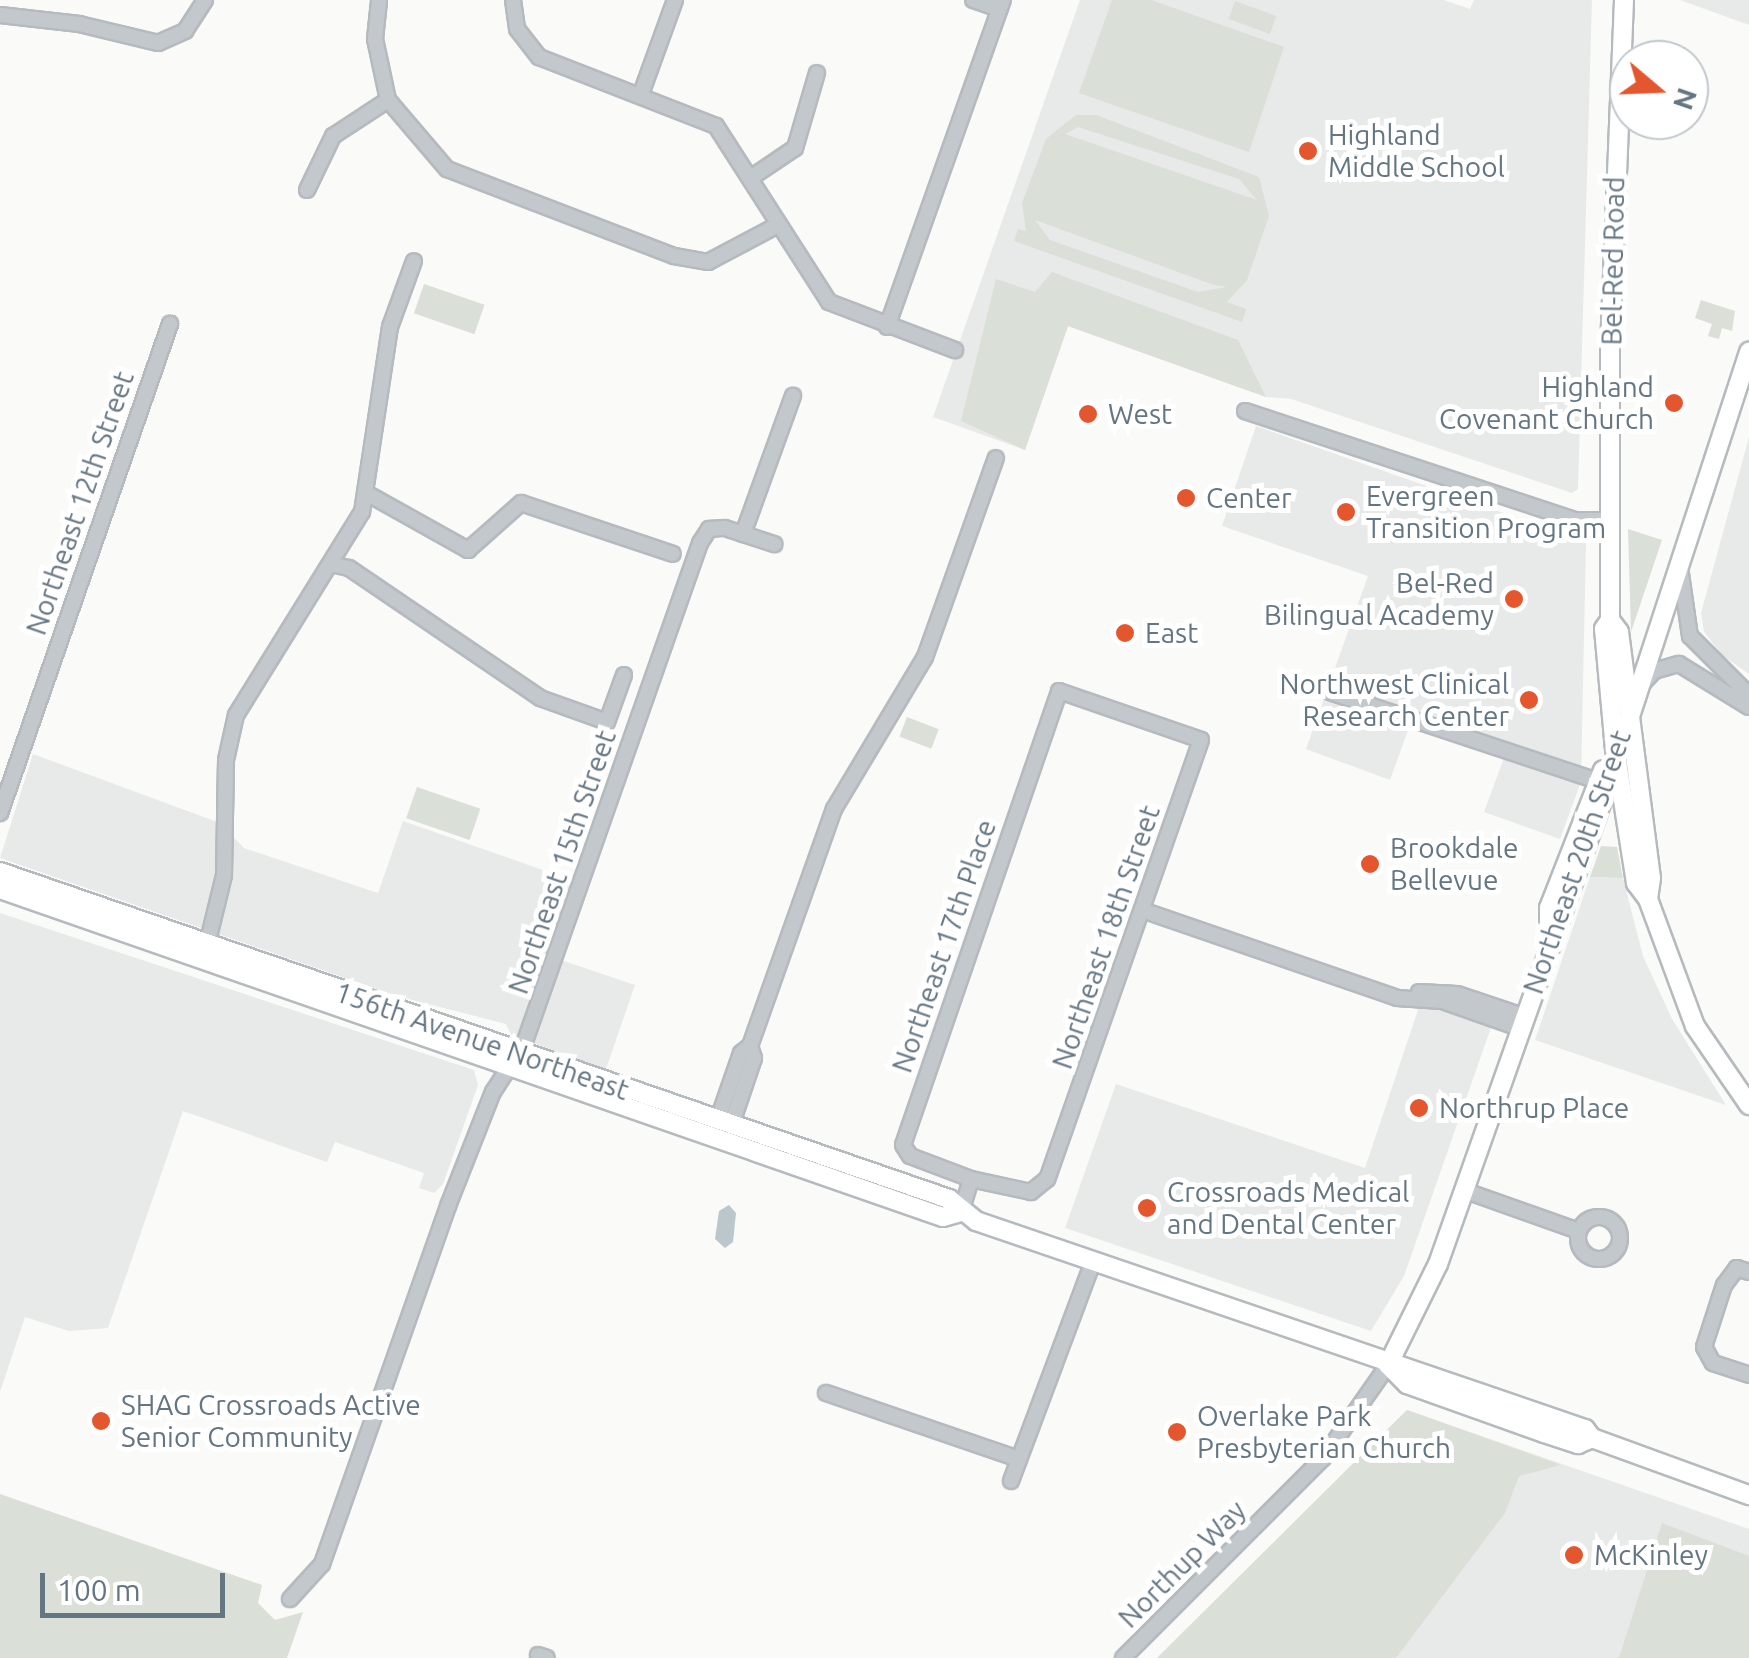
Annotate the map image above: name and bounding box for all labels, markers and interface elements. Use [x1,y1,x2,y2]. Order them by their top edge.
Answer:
north arrow [1609,40,1709,140]
text: N [1668,84,1704,114]
place label: Highland Middle School [1328,118,1505,184]
marker: Highland Middle School [1297,140,1319,162]
street label: Bel-Red Road [1595,176,1631,346]
street label: Northeast 12th Street [19,367,141,639]
place label: Highland Covenant Church [1439,370,1654,436]
marker: Highland Covenant Church [1663,392,1685,414]
place label: West [1108,397,1172,431]
marker: West [1077,403,1099,425]
place label: Evergreen Transition Program [1366,479,1606,545]
place label: Center [1206,481,1292,515]
marker: Center [1175,487,1197,509]
marker: Evergreen Transition Program [1335,501,1357,523]
place label: Bel-Red Bilingual Academy [1264,566,1494,632]
marker: Bel-Red Bilingual Academy [1503,588,1525,610]
place label: East [1145,616,1198,650]
marker: East [1114,622,1136,644]
place label: Northwest Clinical Research Center [1280,667,1509,733]
marker: Northwest Clinical Research Center [1518,689,1540,711]
street label: Northeast 15th Street [501,726,623,998]
street label: Northeast 20th Street [1516,726,1638,998]
street label: Northeast 18th Street [1045,801,1167,1073]
street label: Northeast 17th Place [885,815,1003,1077]
place label: Brookdale Bellevue [1390,831,1518,897]
marker: Brookdale Bellevue [1359,853,1381,875]
street label: 156th Avenue Northeast [331,975,633,1107]
place label: Northrup Place [1439,1091,1629,1125]
marker: Northrup Place [1408,1097,1430,1119]
place label: Crossroads Medical and Dental Center [1167,1175,1409,1241]
marker: Crossroads Medical and Dental Center [1136,1197,1158,1219]
place label: SHAG Crossroads Active Senior Community [121,1388,421,1454]
place label: Overlake Park Presbyterian Church [1197,1399,1451,1465]
marker: SHAG Crossroads Active Senior Community [90,1410,112,1432]
marker: Overlake Park Presbyterian Church [1166,1421,1188,1443]
street label: Northup Way [1111,1493,1253,1635]
place label: McKinley [1594,1538,1708,1572]
marker: McKinley [1563,1544,1585,1566]
scale bar [45,1553,230,1615]
text: 100 m [57,1573,141,1607]

